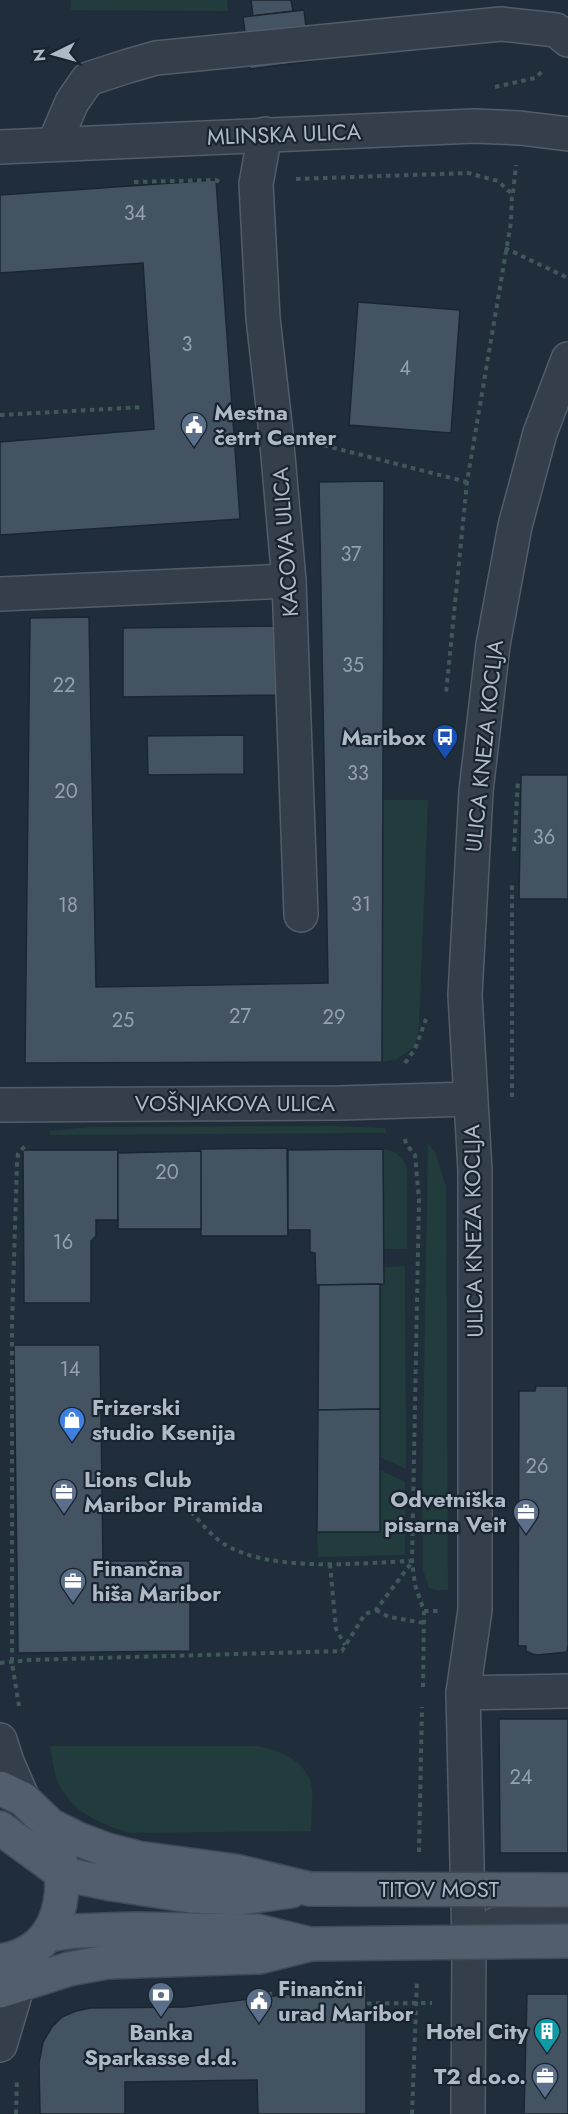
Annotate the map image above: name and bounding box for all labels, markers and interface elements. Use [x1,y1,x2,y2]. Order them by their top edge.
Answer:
north arrow [24,24,84,84]
text: N [28,48,52,63]
street label: MLINSKA ULICA [206,115,362,153]
house number: 34 [124,199,147,228]
house number: 3 [182,330,193,359]
house number: 4 [399,354,411,383]
place label: Mestna četrt Center [214,396,336,453]
public building icon: Mestna četrt Center [179,410,209,448]
street label: KACOVA ULICA [264,466,306,618]
house number: 37 [340,540,362,569]
street label: ULICA KNEZA KOCLJA [457,638,511,854]
house number: 35 [342,651,364,680]
house number: 22 [53,671,75,700]
place label: Maribox [341,721,426,753]
bus stop icon: Maribox [430,722,460,760]
house number: 33 [347,759,369,788]
house number: 20 [54,777,78,806]
house number: 36 [533,823,555,852]
house number: 31 [351,890,371,919]
house number: 18 [58,891,78,920]
house number: 27 [229,1002,251,1031]
house number: 29 [323,1003,345,1032]
house number: 25 [112,1006,134,1035]
street label: VOŠNJAKOVA ULICA [135,1087,336,1119]
street label: ULICA KNEZA KOCLJA [455,1124,491,1338]
house number: 20 [155,1158,179,1187]
house number: 16 [53,1228,73,1257]
house number: 14 [60,1355,81,1384]
place label: Frizerski studio Ksenija [92,1391,236,1448]
shop icon: Frizerski studio Ksenija [57,1405,87,1443]
house number: 26 [526,1452,548,1481]
place label: Lions Club Maribor Piramida [84,1463,263,1520]
office icon: Lions Club Maribor Piramida [49,1477,79,1515]
place label: Odvetniška pisarna Veit [384,1483,506,1540]
office icon: Odvetniška pisarna Veit [511,1497,541,1535]
place label: Finančna hiša Maribor [92,1552,221,1609]
office icon: Finančna hiša Maribor [58,1566,88,1604]
house number: 24 [509,1763,533,1792]
street label: TITOV MOST [379,1873,500,1905]
place label: Finančni urad Maribor [278,1972,414,2029]
bank icon: Banka Sparkasse d.d. [146,1980,176,2018]
public building icon: Finančni urad Maribor [244,1986,274,2024]
place label: Hotel City [426,2015,529,2047]
place label: Banka Sparkasse d.d. [84,2016,238,2073]
building icon: Hotel City [532,2016,562,2054]
place label: T2 d.o.o. [434,2060,526,2092]
office icon: T2 d.o.o. [530,2061,560,2099]

